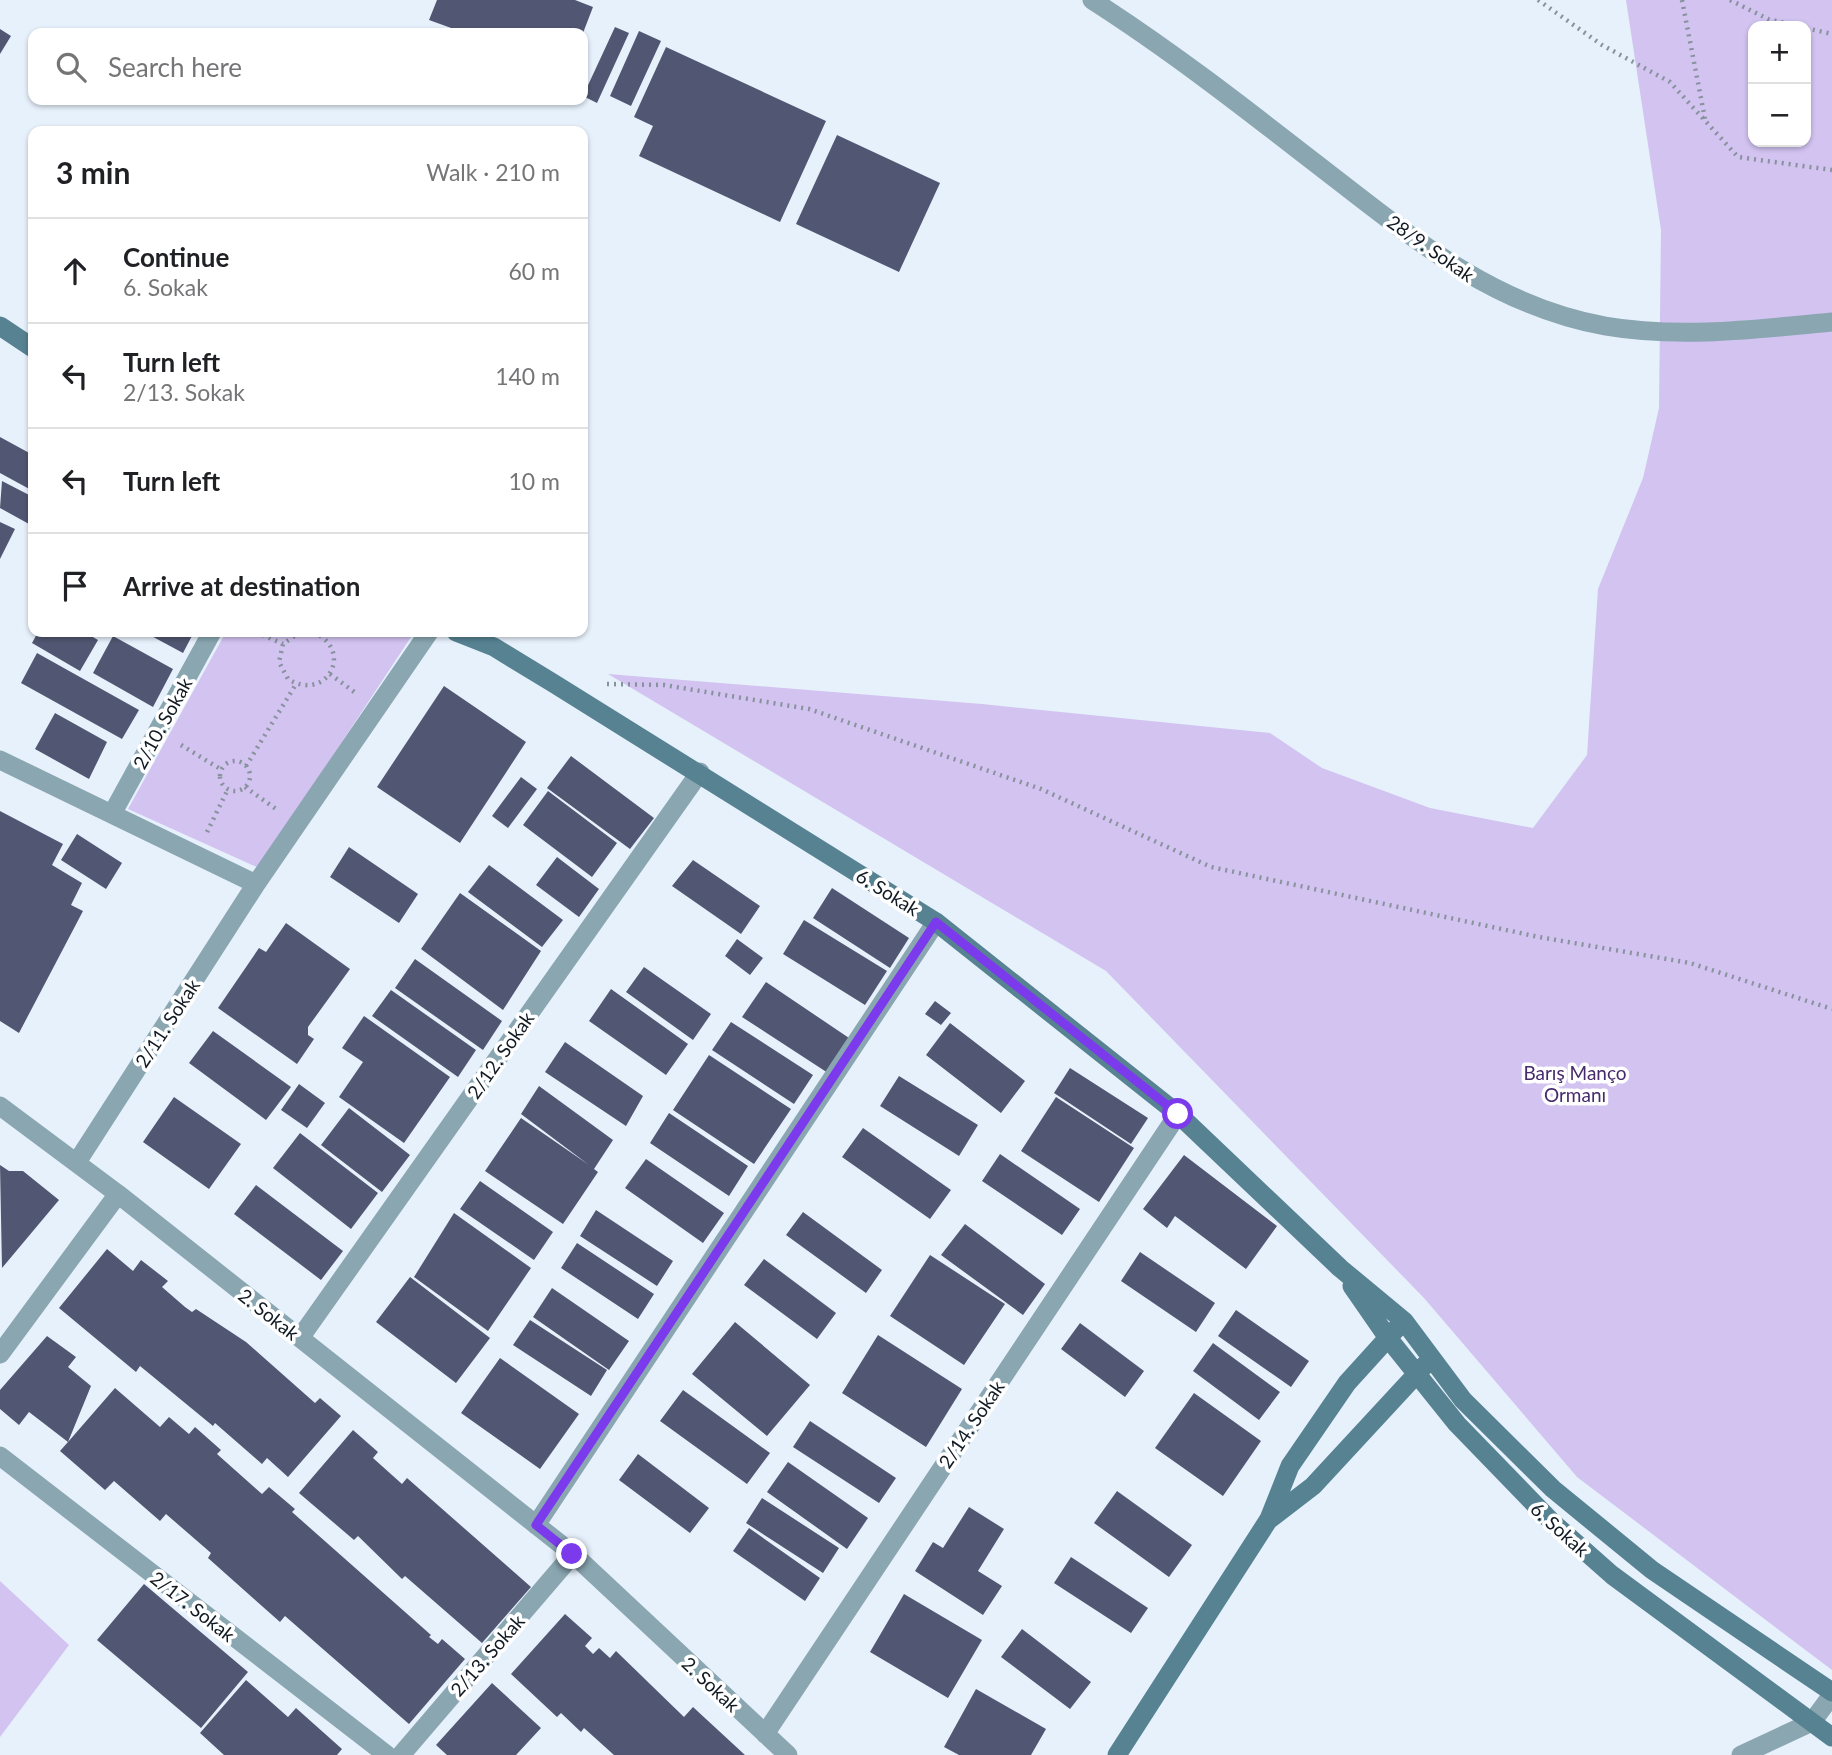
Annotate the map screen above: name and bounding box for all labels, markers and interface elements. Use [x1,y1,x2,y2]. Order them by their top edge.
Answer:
map controls [1748,21,1811,147]
button: + [1748,21,1811,84]
search box [28,28,588,105]
icon: search [52,48,90,86]
text: Search here [108,51,242,83]
button: − [1748,84,1811,147]
text: 3 min [56,154,130,190]
text: Walk · 210 m [426,158,560,186]
street label: 28/9. Sokak [1383,210,1479,287]
text: Continue [123,241,229,273]
icon: ahead [56,252,94,290]
text: 60 m [509,257,560,285]
text: 6. Sokak [123,273,208,301]
text: Turn left [123,346,220,378]
icon: left [56,357,94,395]
text: 140 m [495,362,560,390]
text: 2/13. Sokak [123,378,245,406]
icon: left [56,462,94,500]
text: Turn left [123,465,220,497]
text: 10 m [509,467,560,495]
icon: arrive [56,567,94,605]
text: Arrive at destination [123,570,360,602]
street label: 2/10. Sokak [128,673,197,773]
street label: 6. Sokak [852,864,924,921]
street label: 2/11. Sokak [130,974,204,1072]
street label: 2/12. Sokak [462,1007,539,1103]
park label: Barış Manço Ormanı [1523,1061,1627,1106]
route start [1162,1098,1193,1129]
street label: 2. Sokak [234,1283,304,1345]
street label: 2/14. Sokak [933,1376,1009,1472]
street label: 6. Sokak [1526,1497,1594,1561]
route end [556,1538,587,1569]
street label: 2/17. Sokak [146,1566,240,1646]
street label: 2/13. Sokak [445,1609,529,1701]
street label: 2. Sokak [678,1652,745,1717]

